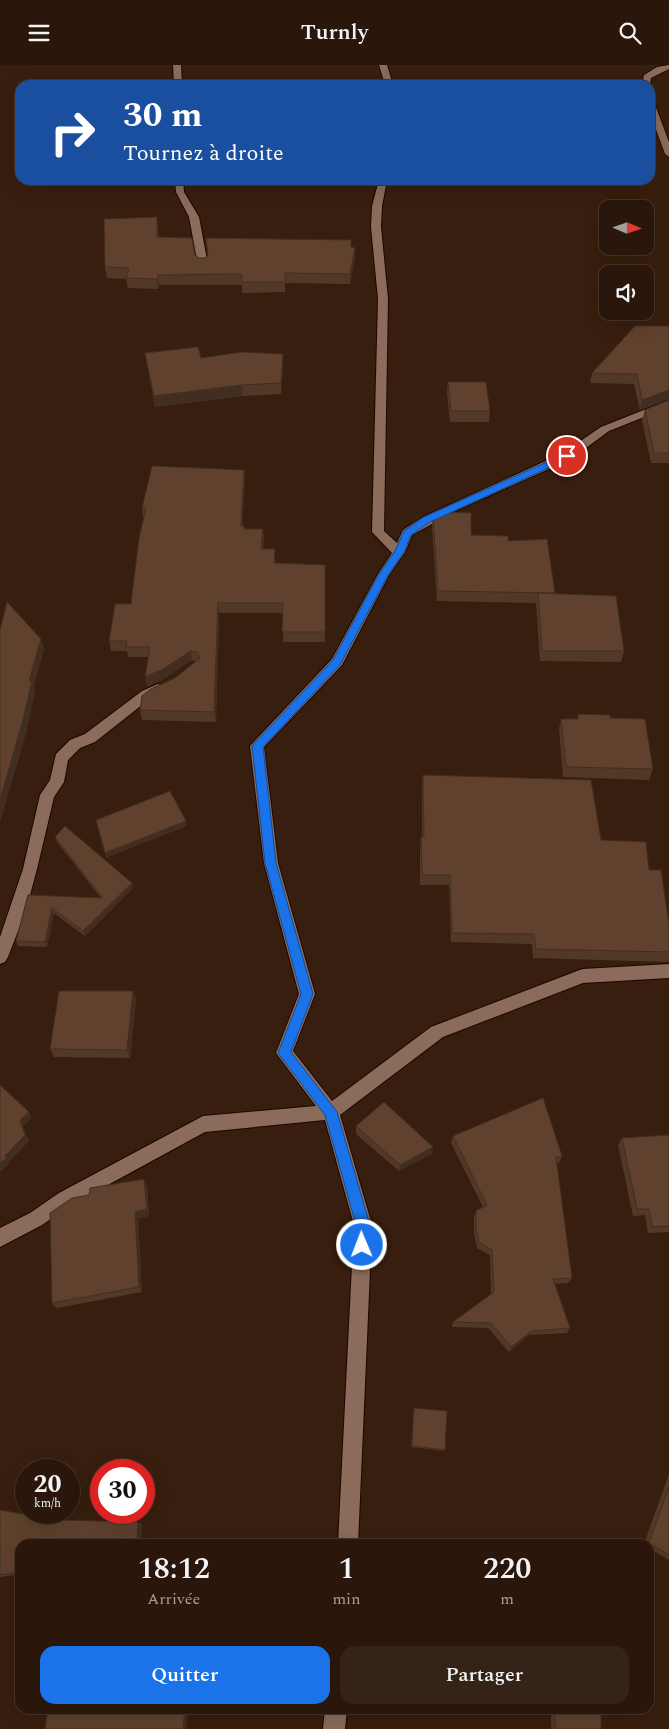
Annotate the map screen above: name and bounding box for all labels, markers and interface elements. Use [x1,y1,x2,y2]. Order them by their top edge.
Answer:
text: Turnly [301,16,368,49]
icon: menu [25,19,53,47]
icon: search [616,19,644,47]
text: 30 m [123,89,203,142]
icon: right [40,100,105,165]
text: Tournez à droite [123,137,284,170]
north arrow [599,200,654,255]
map controls [599,200,654,320]
button: sound [599,265,654,320]
pin [546,435,588,477]
icon: arrive [553,442,581,470]
position arrow [335,1218,387,1270]
speed limit sign: 30 [90,1459,155,1524]
text: 20 [33,1466,62,1504]
text: km/h [34,1494,61,1513]
text: 18:12 [138,1546,210,1592]
text: 1 [338,1546,354,1592]
text: 220 [483,1546,531,1592]
text: Arrivée [147,1587,200,1611]
text: min [332,1587,360,1611]
text: m [500,1587,514,1611]
button: Quitter [40,1646,330,1704]
button: Partager [340,1646,629,1704]

